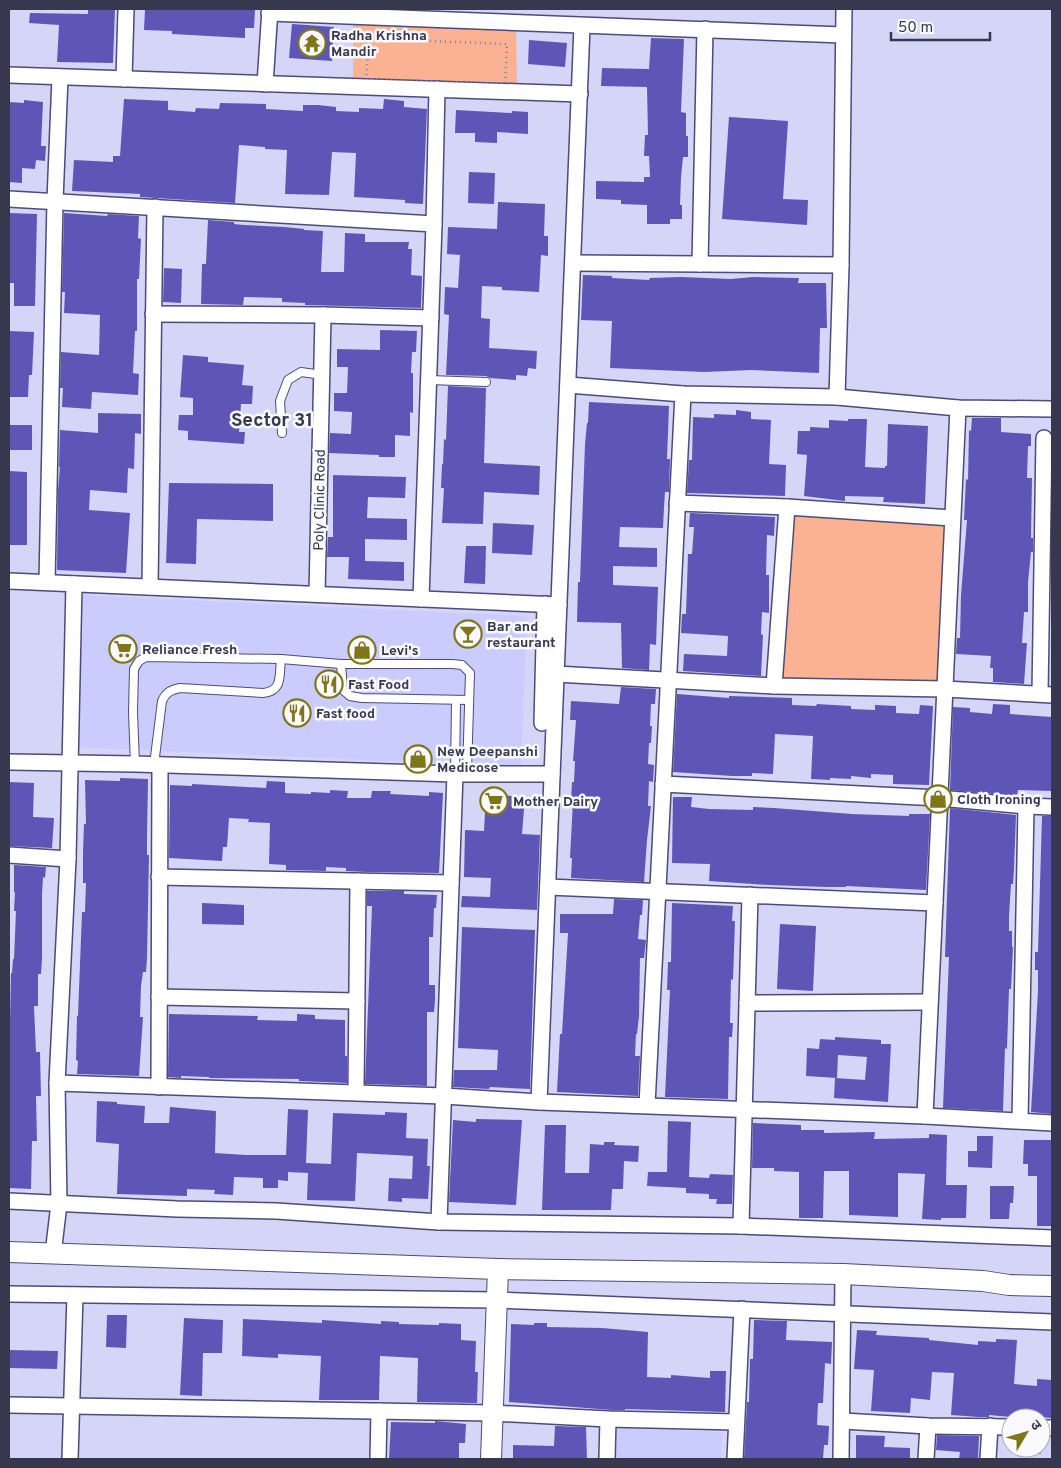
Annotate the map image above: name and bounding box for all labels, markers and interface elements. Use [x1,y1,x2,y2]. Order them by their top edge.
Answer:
scale bar [891,10,990,42]
text: 50 m [898,19,933,38]
temple icon: Radha Krishna Mandir [297,28,327,58]
place label: Radha Krishna Mandir [331,28,427,61]
district label: Sector 31 [231,409,313,433]
street label: Poly Clinic Road [311,449,330,551]
bar icon: Bar and restaurant [453,619,483,649]
place label: Bar and restaurant [487,619,555,652]
supermarket icon: Reliance Fresh [108,634,138,664]
shop icon: Levi's [347,635,377,665]
place label: Reliance Fresh [142,642,237,659]
place label: Levi's [381,643,419,660]
restaurant icon: Fast Food [314,669,344,699]
place label: Fast Food [348,677,409,694]
restaurant icon: Fast food [282,698,312,728]
place label: Fast food [316,706,375,723]
shop icon: New Deepanshi Medicose [403,744,433,774]
place label: New Deepanshi Medicose [437,744,538,777]
shop icon: Cloth Ironing [923,784,953,814]
supermarket icon: Mother Dairy [479,786,509,816]
place label: Cloth Ironing [957,792,1041,809]
place label: Mother Dairy [513,794,598,811]
north arrow [1001,1408,1051,1458]
text: उ [1026,1417,1045,1435]

